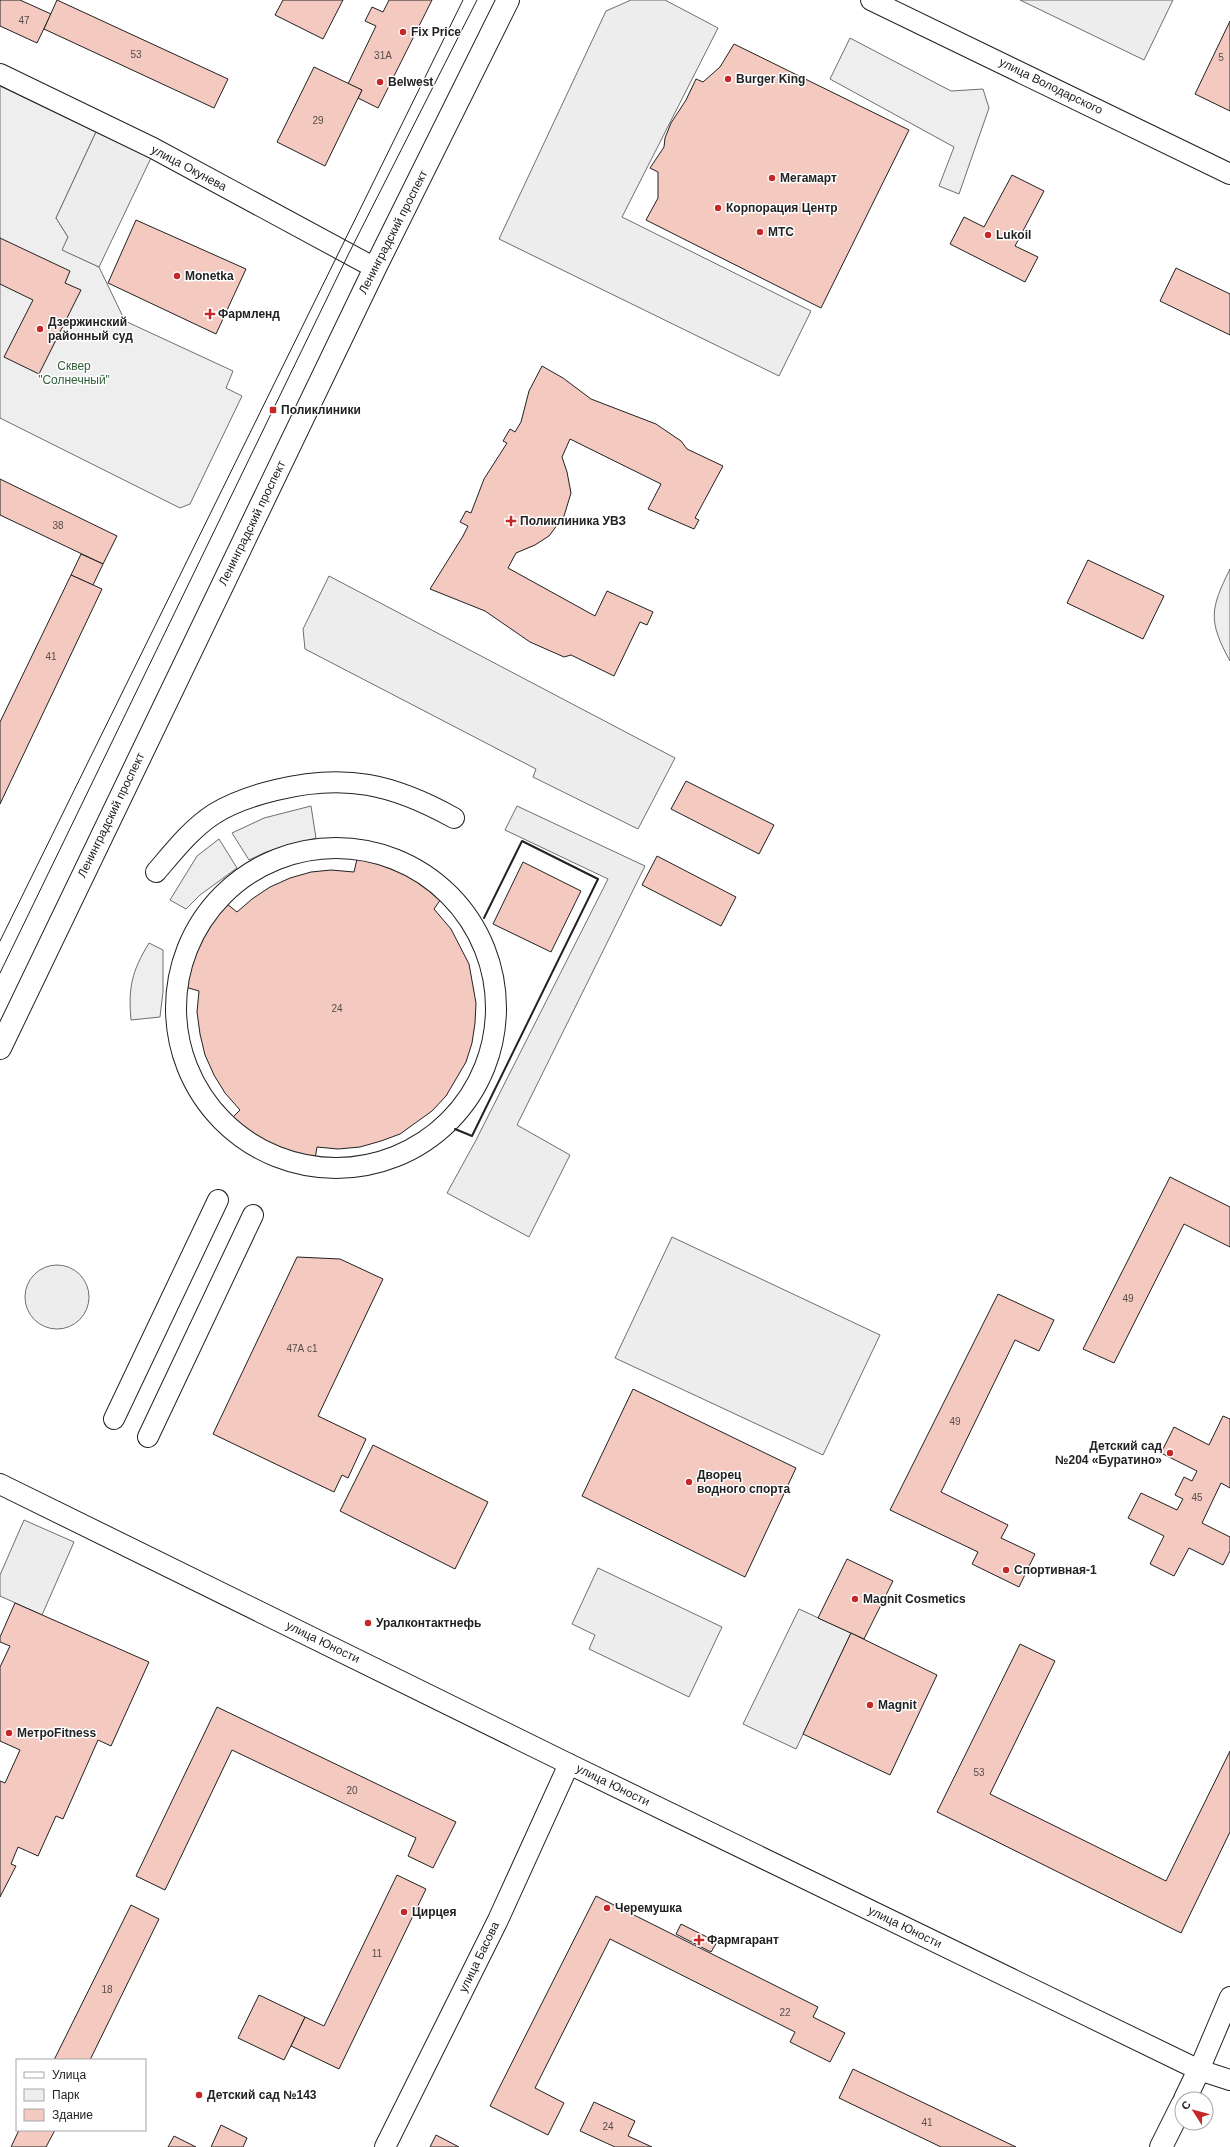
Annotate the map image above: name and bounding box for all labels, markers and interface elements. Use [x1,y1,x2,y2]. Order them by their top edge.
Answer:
house number: 47 [18,15,30,26]
place label: Fix Price [411,25,461,39]
marker: Fix Price [398,27,408,37]
house number: 53 [130,49,142,60]
house number: 31А [374,50,392,61]
house number: 5 [1218,52,1224,63]
street label: улица Володарского [997,55,1105,117]
place label: Burger King [736,72,805,86]
marker: Burger King [723,74,733,84]
place label: Belwest [388,75,433,89]
marker: Belwest [375,77,385,87]
house number: 29 [312,115,324,126]
street label: улица Окунева [149,142,229,194]
street label: Ленинградский проспект [356,167,431,296]
place label: Мегамарт [780,171,837,185]
marker: Мегамарт [767,173,777,183]
place label: Корпорация Центр [726,201,838,215]
marker: Корпорация Центр [713,203,723,213]
place label: МТС [768,225,794,239]
marker: МТС [755,227,765,237]
place label: Lukoil [996,228,1031,242]
marker: Lukoil [983,230,993,240]
place label: Monetka [185,269,234,283]
marker: Monetka [172,271,182,281]
place label: Фармленд [218,307,280,321]
marker: Фармленд [205,309,215,319]
place label: Дзержинский районный суд [48,315,133,343]
marker: Дзержинский районный суд [35,324,45,334]
park label: Сквер "Солнечный" [38,359,110,387]
place label: Поликлиники [281,403,361,417]
marker: Поликлиники [268,405,278,415]
street label: Ленинградский проспект [216,458,289,588]
place label: Поликлиника УВЗ [520,514,626,528]
marker: Поликлиника УВЗ [505,515,517,527]
house number: 38 [52,520,64,531]
house number: 41 [45,651,57,662]
street label: Ленинградский проспект [75,750,148,880]
house number: 24 [331,1003,343,1014]
house number: 49 [1122,1293,1134,1304]
house number: 47А с1 [286,1343,318,1354]
house number: 49 [949,1416,961,1427]
place label: Детский сад №204 «Буратино» [1055,1439,1162,1467]
marker: Детский сад №204 «Буратино» [1165,1448,1175,1458]
place label: Дворец водного спорта [697,1468,790,1496]
marker: Дворец водного спорта [684,1477,694,1487]
house number: 45 [1191,1492,1203,1503]
place label: Спортивная-1 [1014,1563,1097,1577]
marker: Спортивная-1 [1001,1565,1011,1575]
place label: Magnit Cosmetics [863,1592,966,1606]
marker: Magnit Cosmetics [850,1594,860,1604]
place label: Уралконтактнефь [376,1616,481,1630]
street label: улица Юности [284,1618,362,1666]
marker: Уралконтактнефь [363,1618,373,1628]
place label: Magnit [878,1698,917,1712]
marker: Magnit [865,1700,875,1710]
place label: МетроFitness [17,1726,96,1740]
marker: МетроFitness [4,1728,14,1738]
street label: улица Юности [574,1761,652,1809]
house number: 53 [973,1767,985,1778]
house number: 20 [346,1785,358,1796]
place label: Черемушка [615,1901,682,1915]
marker: Черемушка [602,1903,612,1913]
street label: улица Юности [866,1903,944,1951]
place label: Цирцея [412,1905,457,1919]
marker: Цирцея [399,1907,409,1917]
street label: улица Басова [456,1919,502,1994]
place label: Фармгарант [707,1933,779,1947]
marker: Фармгарант [694,1935,704,1945]
house number: 11 [372,1948,383,1959]
house number: 18 [101,1984,113,1995]
house number: 22 [779,2007,791,2018]
legend [16,2059,146,2131]
text: Улица [52,2068,86,2082]
text: Парк [52,2088,80,2102]
place label: Детский сад №143 [207,2088,317,2102]
marker: Детский сад №143 [194,2090,204,2100]
north arrow [1174,2091,1214,2131]
text: С [1179,2098,1193,2112]
text: Здание [52,2108,93,2122]
house number: 41 [921,2117,933,2128]
house number: 24 [602,2121,614,2132]

